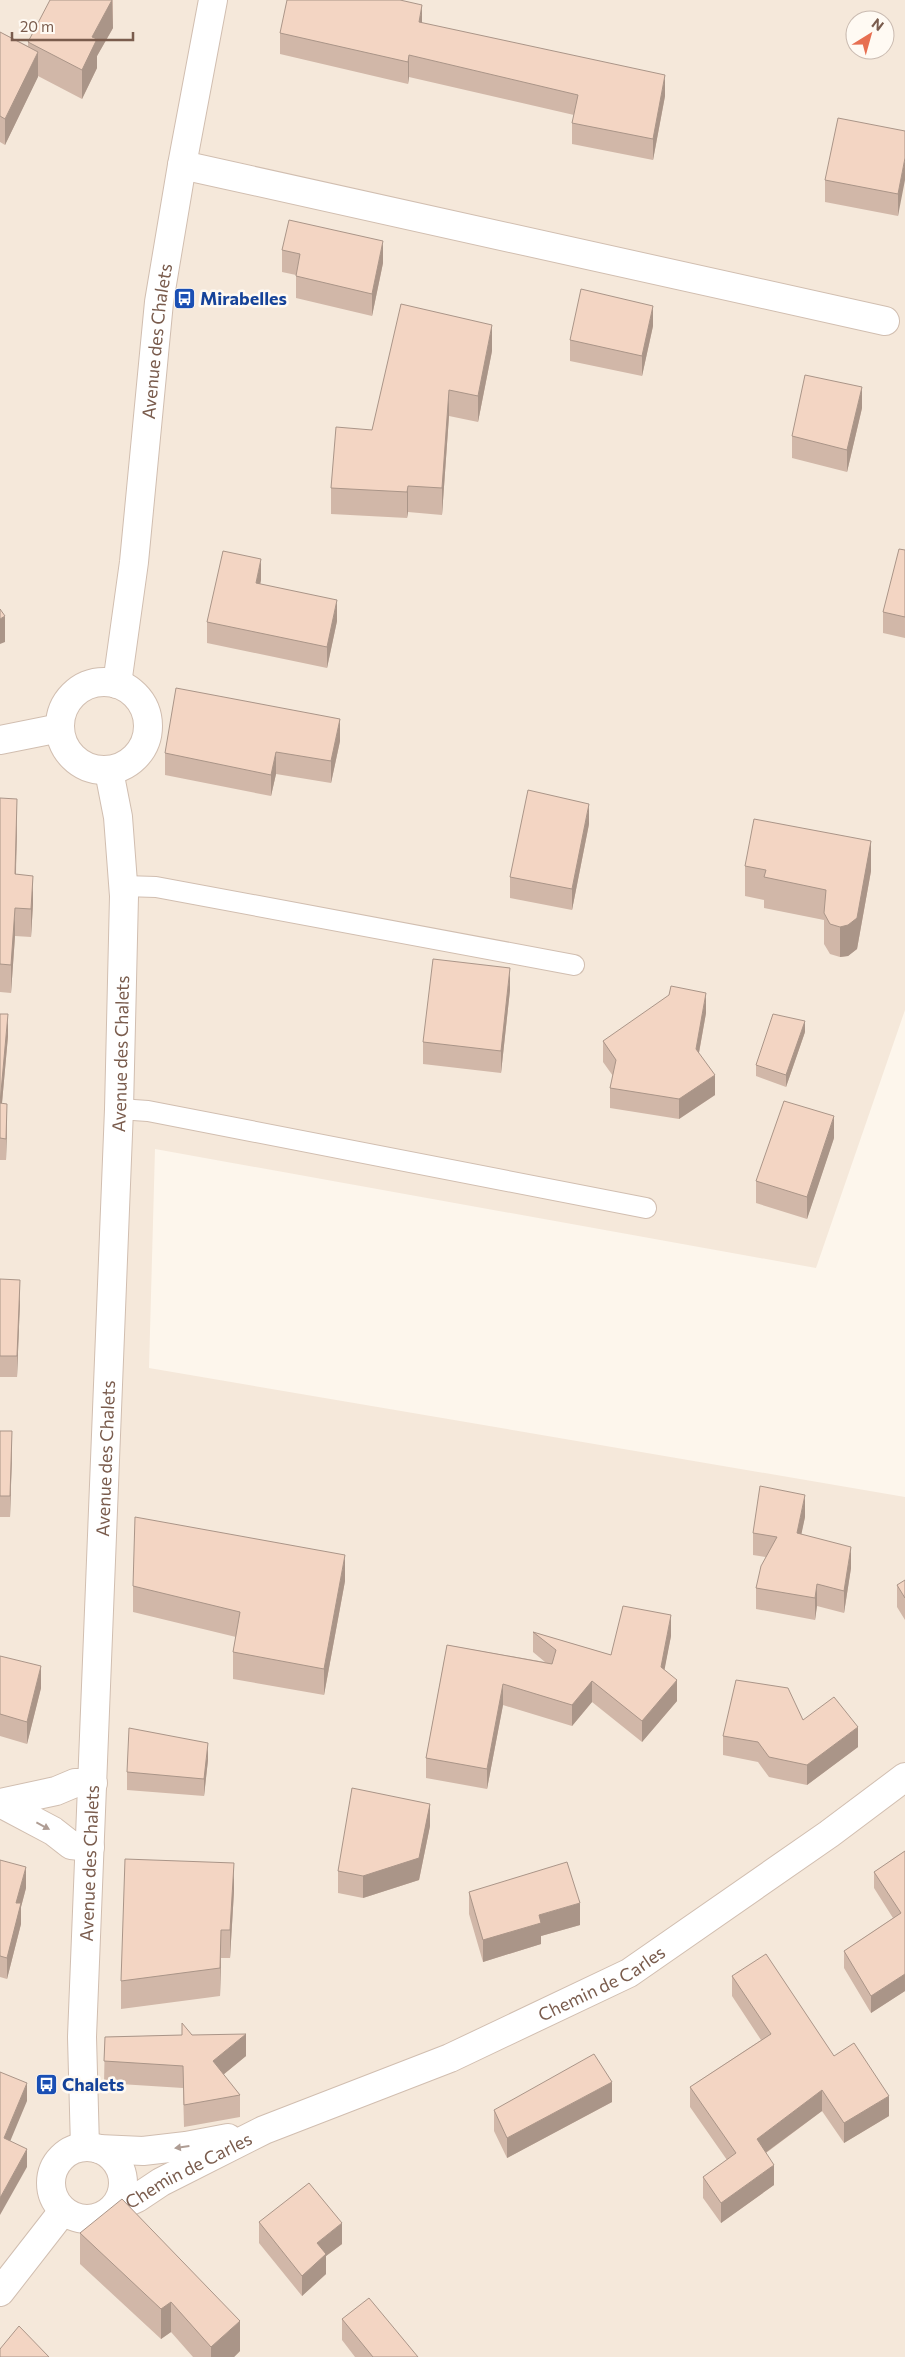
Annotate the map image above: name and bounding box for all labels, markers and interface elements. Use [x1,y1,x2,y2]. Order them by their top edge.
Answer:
scale bar [12,10,134,42]
north arrow [845,10,895,60]
text: N [869,14,887,34]
text: 20 m [20,17,54,35]
street label: Avenue des Chalets [137,262,176,420]
bus stop icon: Mirabelles [172,286,196,310]
place label: Mirabelles [200,287,287,309]
street label: Avenue des Chalets [107,975,133,1133]
street label: Avenue des Chalets [91,1380,119,1537]
street label: Avenue des Chalets [75,1784,103,1942]
one-way arrow [36,1822,50,1830]
street label: Chemin de Carles [534,1940,669,2026]
bus stop icon: Chalets [34,2072,58,2096]
place label: Chalets [62,2073,125,2095]
street label: Chemin de Carles [122,2127,255,2213]
one-way arrow [174,2143,190,2151]

